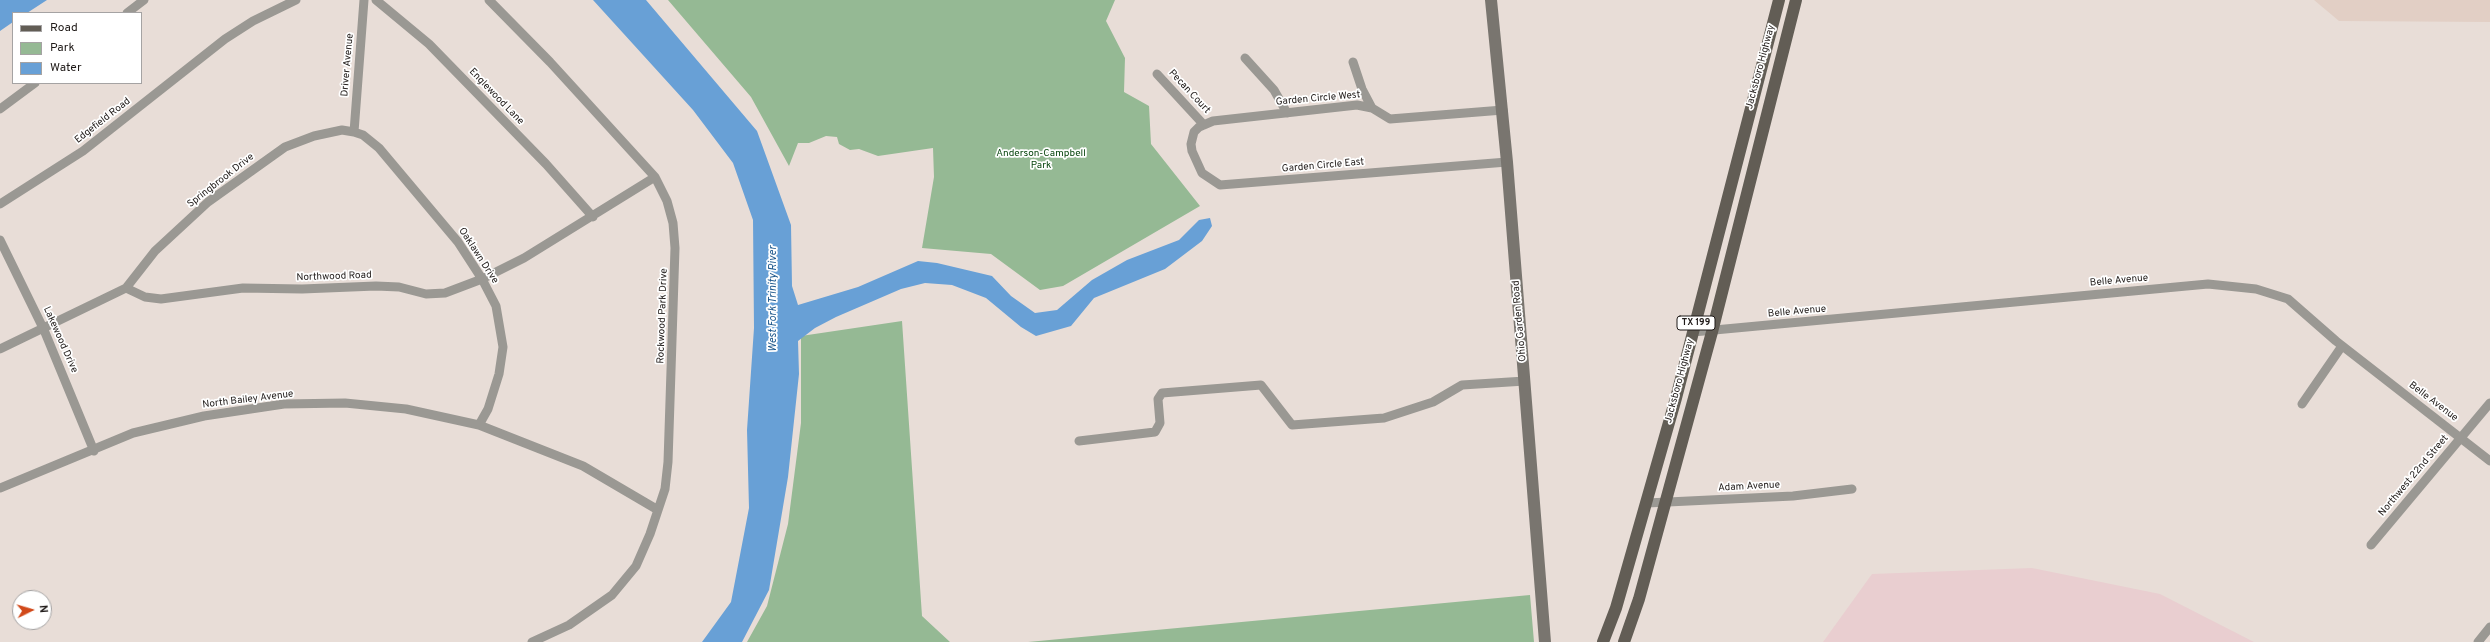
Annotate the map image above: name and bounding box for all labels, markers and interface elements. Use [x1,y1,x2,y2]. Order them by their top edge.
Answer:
legend [12,12,142,84]
text: Road [50,20,78,36]
street label: Jacksboro Highway [1744,24,1778,110]
street label: Driver Avenue [339,33,357,97]
text: Park [50,40,75,56]
text: Water [50,60,82,76]
street label: Englewood Lane [466,66,526,128]
street label: Pecan Court [1166,68,1212,116]
street label: Garden Circle West [1275,89,1361,109]
street label: Edgefield Road [73,96,133,146]
park label: Anderson-Campbell Park [996,148,1086,172]
street label: Springbrook Drive [185,151,257,211]
street label: Garden Circle East [1281,156,1365,176]
street label: Oaklawn Drive [455,226,501,286]
water label: West Fork Trinity River [767,246,781,352]
street label: Rockwood Park Drive [655,268,671,364]
street label: Northwood Road [296,270,372,284]
street label: Belle Avenue [2089,272,2149,290]
street label: Ohio Garden Road [1510,280,1530,362]
street label: Belle Avenue [1767,303,1827,321]
street label: Lakewood Drive [40,305,80,375]
road number: TX 199 [1677,316,1715,330]
street label: Jacksboro Highway [1663,338,1697,424]
street label: Belle Avenue [2406,380,2460,424]
street label: North Bailey Avenue [202,388,294,412]
street label: Northwest 22nd Street [2377,433,2451,519]
street label: Adam Avenue [1718,479,1780,495]
north arrow [12,590,52,630]
text: N [36,604,50,614]

